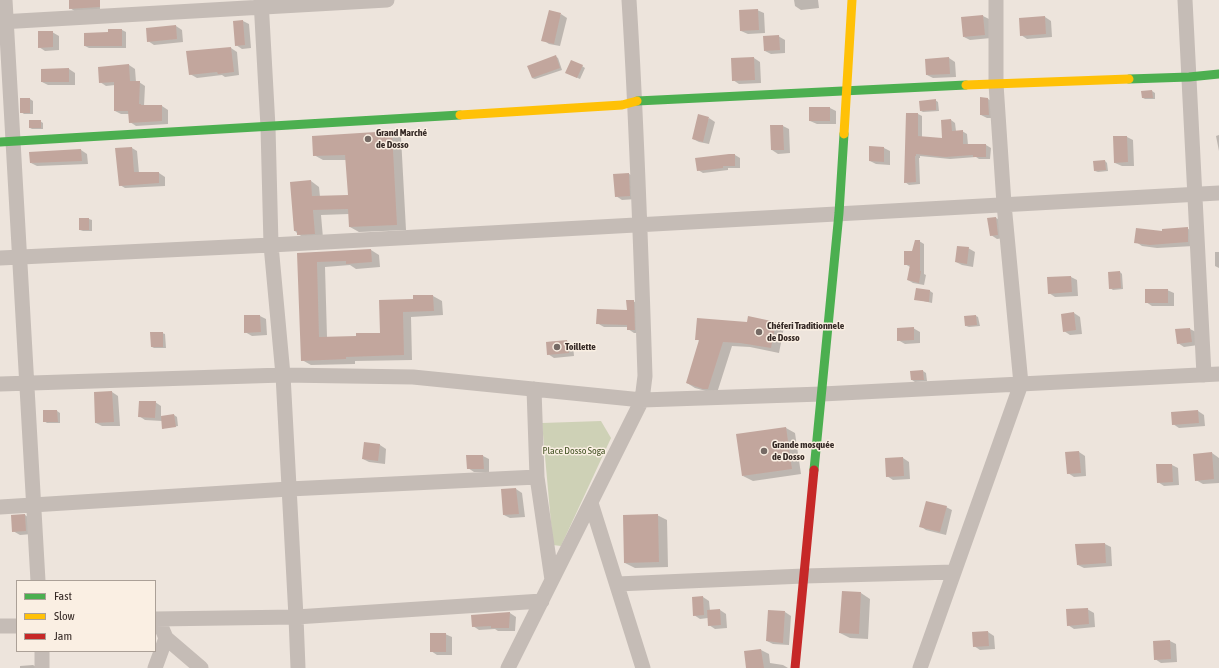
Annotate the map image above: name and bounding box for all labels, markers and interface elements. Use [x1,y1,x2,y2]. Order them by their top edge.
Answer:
place label: Grand Marché de Dosso [376,127,427,150]
marker: Grand Marché de Dosso [363,134,373,144]
place label: Chéferi Traditionnele de Dosso [767,320,844,344]
marker: Chéferi Traditionnele de Dosso [754,327,764,337]
place label: Toillette [565,341,596,353]
marker: Toillette [552,342,562,352]
place label: Grande mosquée de Dosso [772,439,834,462]
park label: Place Dosso Soga [543,445,605,457]
marker: Grande mosquée de Dosso [759,446,769,456]
legend [16,580,156,652]
text: Fast [54,589,72,603]
text: Slow [54,609,75,623]
text: Jam [54,629,72,643]

